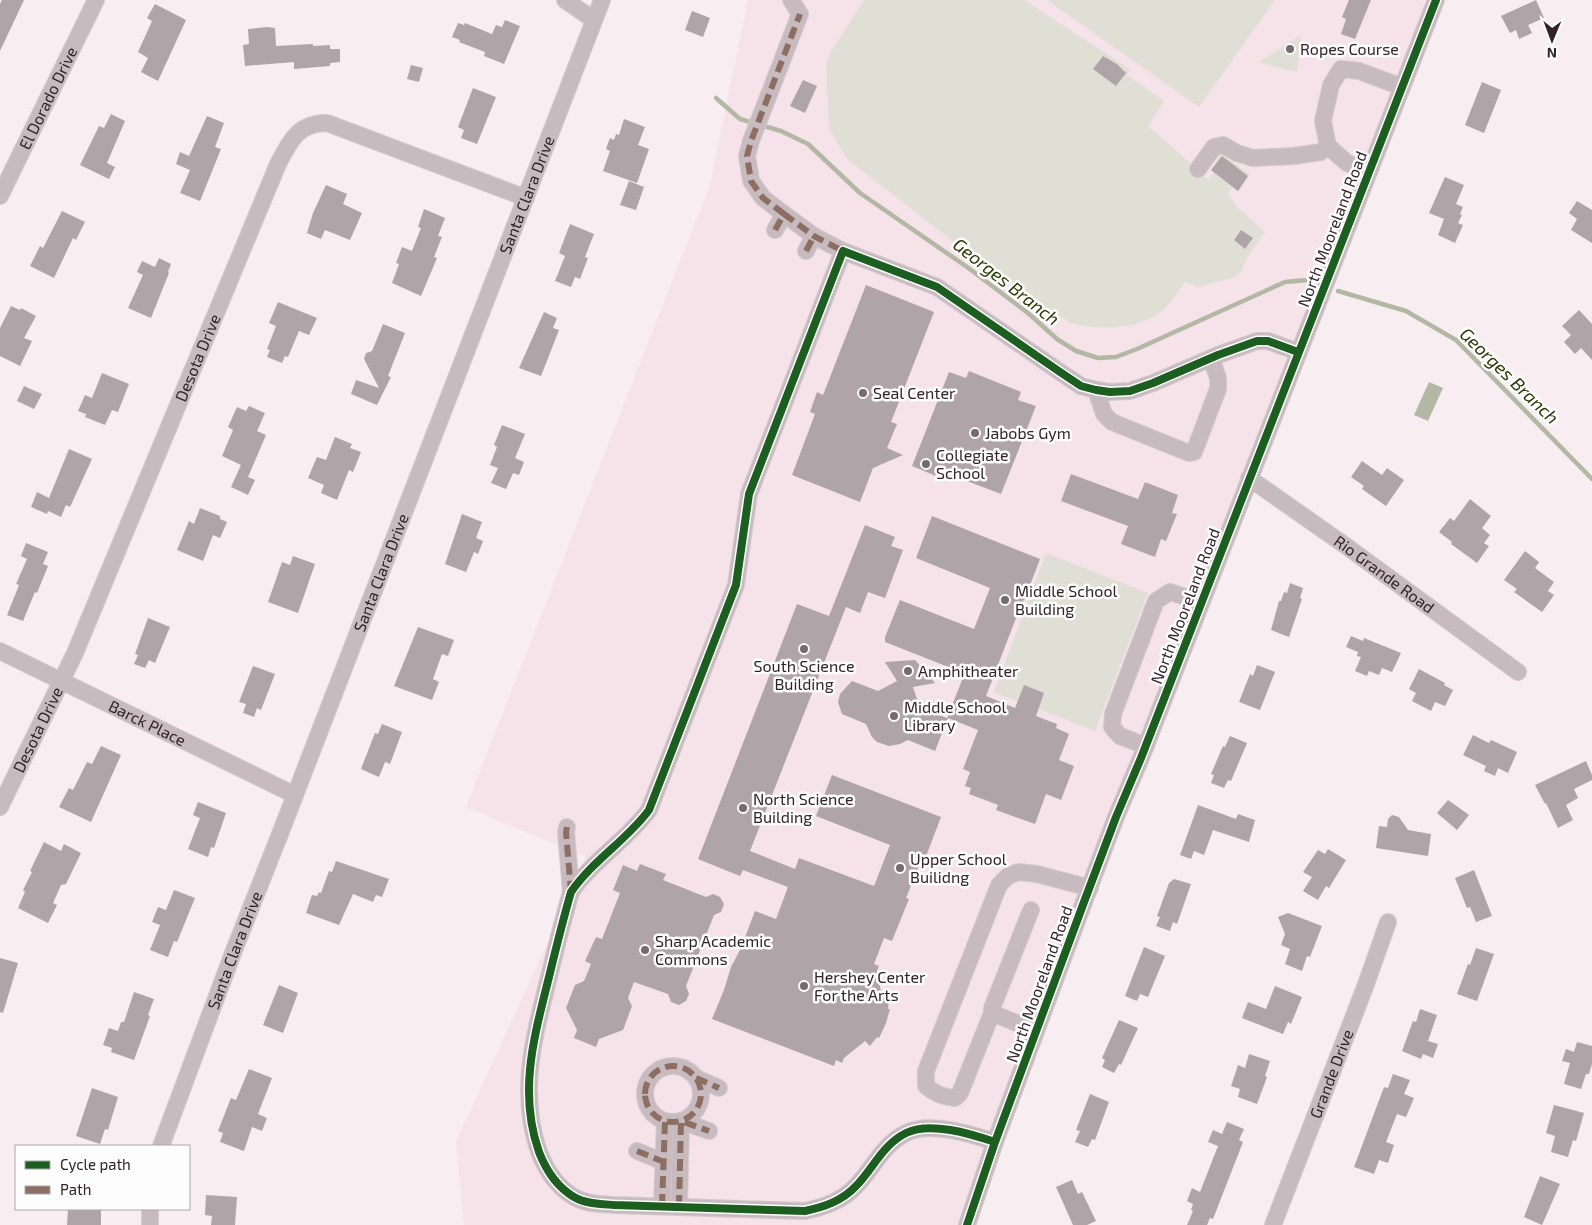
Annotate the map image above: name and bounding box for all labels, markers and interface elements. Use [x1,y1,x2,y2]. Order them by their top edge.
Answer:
north arrow [1527,15,1577,65]
place label: Ropes Course [1300,39,1399,58]
marker: Ropes Course [1284,43,1296,55]
street label: El Dorado Drive [14,44,81,152]
text: N [1547,45,1557,62]
street label: Santa Clara Drive [495,133,558,256]
street label: North Mooreland Road [1293,148,1370,309]
water label: Georges Branch [949,233,1064,330]
street label: Desota Drive [171,311,224,404]
water label: Georges Branch [1456,323,1564,428]
place label: Seal Center [873,383,956,402]
marker: Seal Center [857,387,869,399]
place label: Jabobs Gym [985,423,1071,442]
marker: Jabobs Gym [969,427,981,439]
place label: Collegiate School [936,445,1009,482]
marker: Collegiate School [920,458,932,470]
street label: Santa Clara Drive [349,511,412,634]
street label: North Mooreland Road [1146,525,1223,686]
street label: Rio Grande Road [1331,531,1438,617]
place label: Middle School Building [1015,581,1118,618]
marker: Middle School Building [999,594,1011,606]
marker: South Science Building [798,643,810,655]
place label: South Science Building [753,656,855,693]
place label: Amphitheater [918,661,1019,680]
marker: Amphitheater [902,665,914,677]
street label: Desota Drive [8,684,66,775]
street label: Barck Place [106,696,189,749]
place label: Middle School Library [904,697,1007,734]
marker: Middle School Library [888,710,900,722]
place label: North Science Building [753,789,854,826]
marker: North Science Building [737,802,749,814]
place label: Upper School Builidng [910,849,1007,886]
marker: Upper School Builidng [894,862,906,874]
street label: Santa Clara Drive [203,888,265,1012]
street label: North Mooreland Road [1001,903,1076,1065]
place label: Sharp Academic Commons [655,931,771,968]
marker: Sharp Academic Commons [639,944,651,956]
place label: Hershey Center For the Arts [814,967,926,1004]
marker: Hershey Center For the Arts [798,980,810,992]
street label: Grande Drive [1305,1026,1357,1121]
legend [15,1145,190,1210]
text: Cycle path [60,1155,131,1173]
text: Path [60,1180,91,1198]

